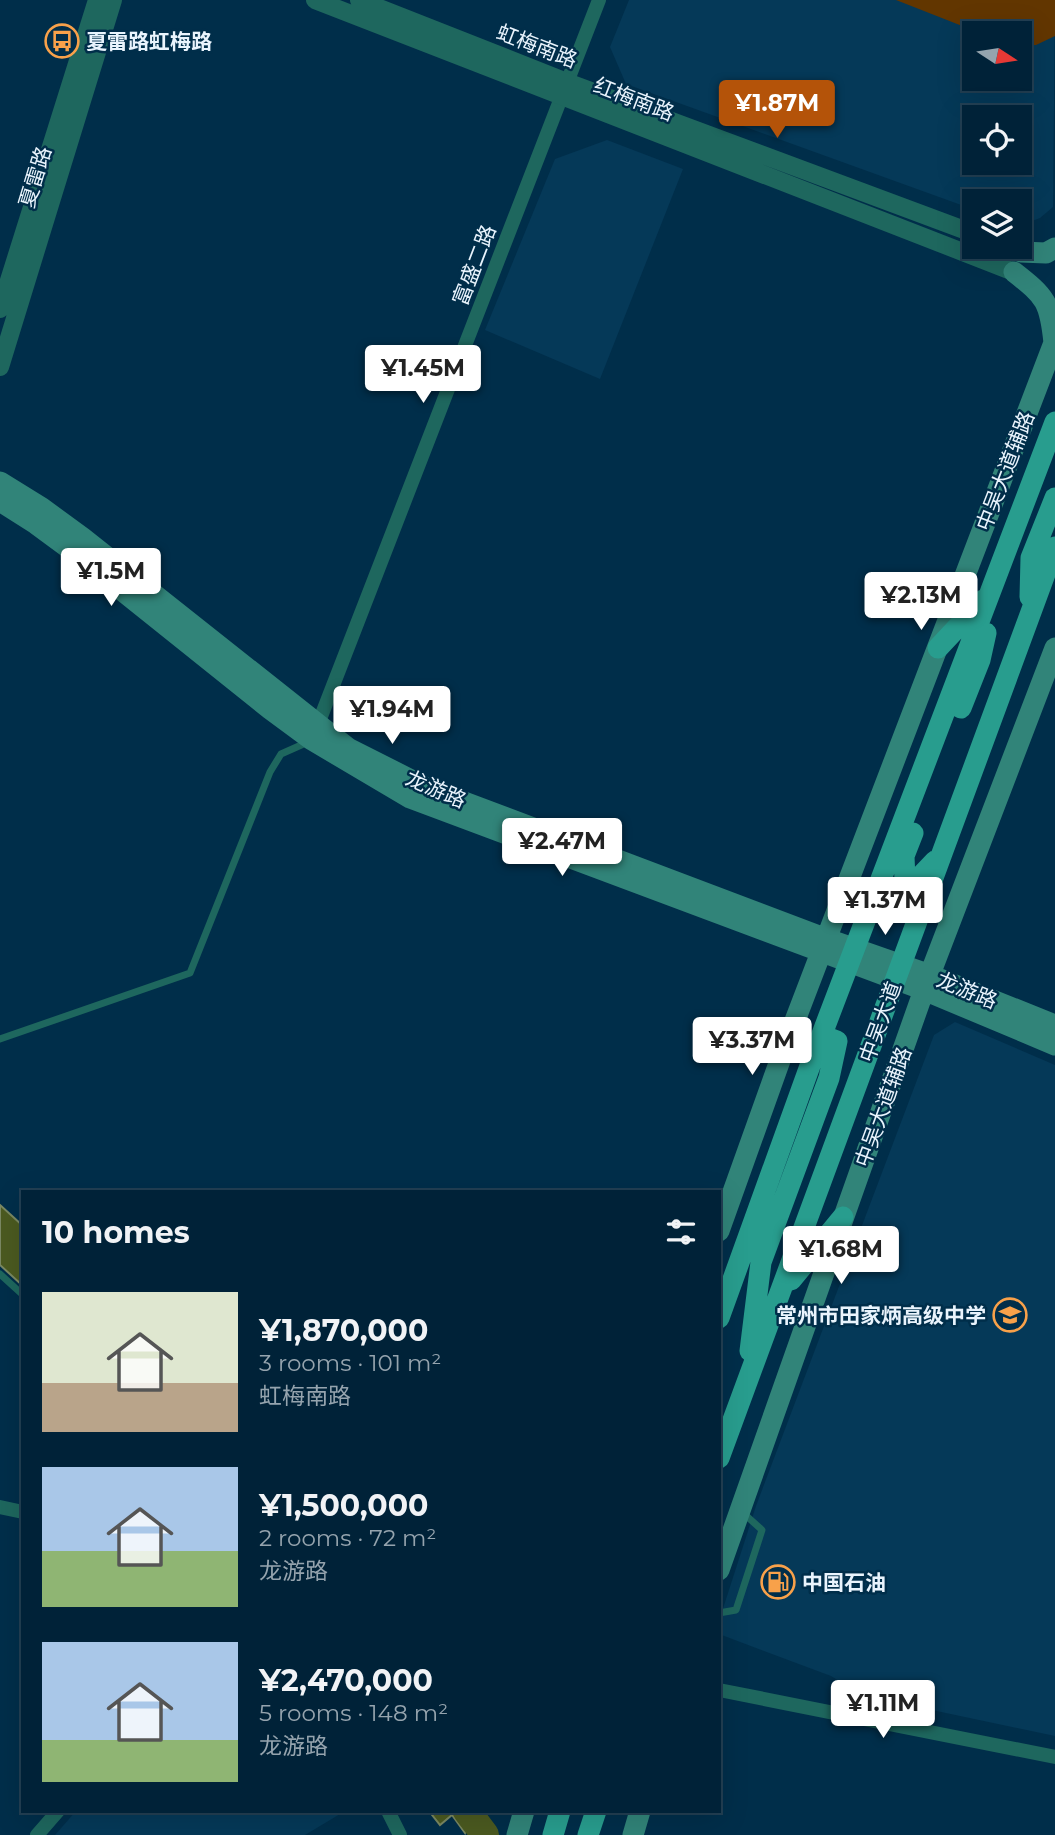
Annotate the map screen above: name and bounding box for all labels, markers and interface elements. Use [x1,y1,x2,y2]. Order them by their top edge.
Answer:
street label: 虹梅南路 [493,19,581,73]
north arrow [962,21,1032,91]
map controls [962,21,1032,259]
bus stop icon: 夏雷路虹梅路 [43,22,81,60]
place label: 夏雷路虹梅路 [86,29,212,54]
street label: 红梅南路 [590,72,678,126]
pin: ¥1.87M [720,80,834,140]
text: ¥1.87M [735,89,819,117]
button: locate [962,105,1032,175]
street label: 夏雷路 [14,143,56,211]
button: layers [962,189,1032,259]
street label: 富盛二路 [447,221,501,309]
pin: ¥1.45M [366,346,480,405]
text: ¥1.45M [381,354,465,382]
street label: 中吴大道辅路 [971,408,1039,534]
pin: ¥1.5M [62,548,160,608]
text: ¥1.5M [77,557,145,585]
pin: ¥2.13M [864,572,978,632]
text: ¥2.13M [881,581,961,609]
pin: ¥1.94M [335,686,449,746]
text: ¥1.94M [349,695,435,723]
street label: 龙游路 [402,765,470,813]
pin: ¥2.47M [505,818,619,878]
text: ¥2.47M [518,827,606,855]
pin: ¥1.37M [828,878,942,937]
text: ¥1.37M [844,886,926,914]
street label: 龙游路 [933,967,1001,1013]
street label: 中吴大道 [854,978,906,1066]
pin: ¥3.37M [695,1018,809,1077]
text: ¥3.37M [709,1026,795,1054]
street label: 中吴大道辅路 [850,1044,916,1170]
icon: filters [662,1213,700,1251]
text: 10 homes [42,1214,190,1251]
pin: ¥1.68M [784,1226,898,1286]
text: ¥1.68M [799,1235,883,1263]
school or university icon: 常州市田家炳高级中学 [991,1296,1029,1334]
place label: 常州市田家炳高级中学 [776,1303,986,1328]
text: ¥1,870,000 [259,1312,428,1349]
icon: home [98,1320,182,1404]
text: 3 rooms · 101 m² [259,1349,441,1377]
text: 虹梅南路 [259,1382,351,1410]
text: ¥1,500,000 [259,1487,428,1524]
icon: home [98,1495,182,1579]
text: 2 rooms · 72 m² [259,1524,436,1552]
text: 龙游路 [259,1557,328,1585]
fuel station icon: 中国石油 [759,1563,797,1601]
place label: 中国石油 [802,1570,886,1595]
text: ¥2,470,000 [259,1662,433,1699]
icon: home [98,1670,182,1754]
pin: ¥1.11M [826,1680,940,1740]
text: ¥1.11M [847,1689,919,1717]
text: 5 rooms · 148 m² [259,1699,448,1727]
text: 龙游路 [259,1732,328,1760]

